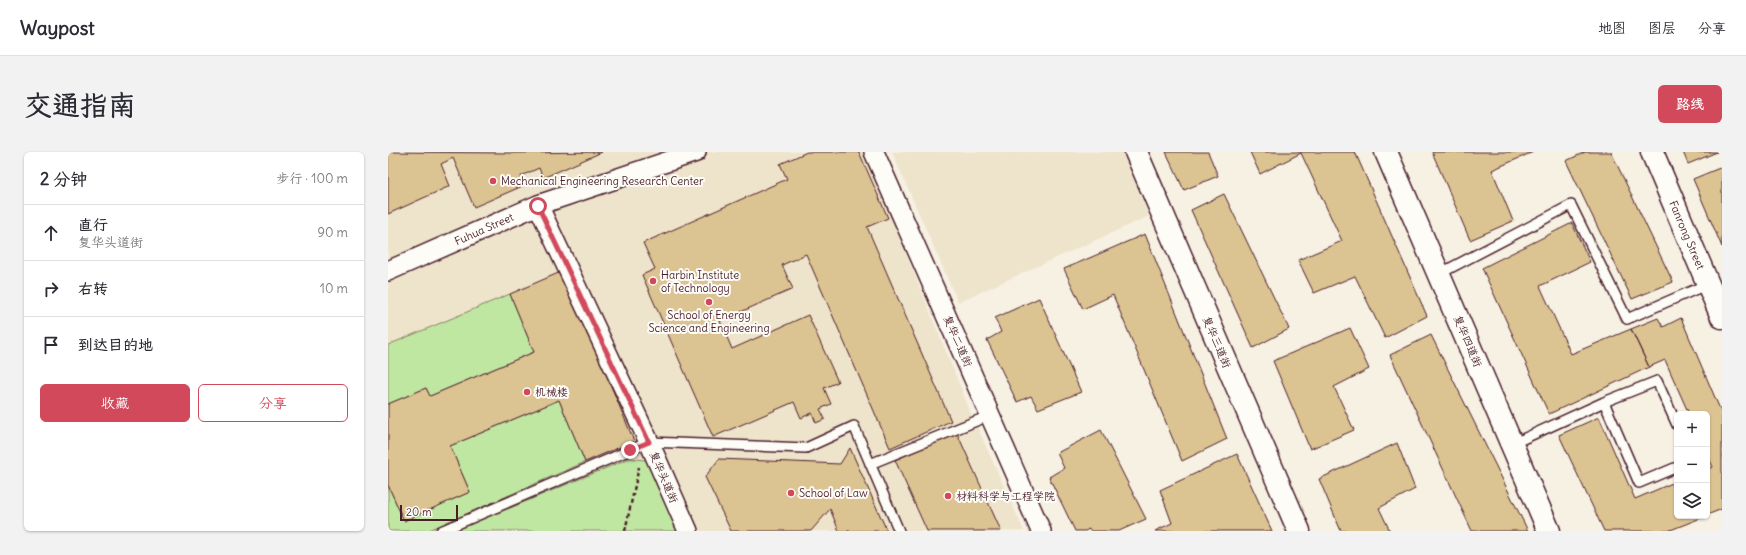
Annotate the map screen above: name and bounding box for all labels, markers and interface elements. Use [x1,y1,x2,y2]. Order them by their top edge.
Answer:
text: Waypost [20,16,95,40]
text: 地图 [1598,19,1626,37]
text: 图层 [1648,19,1676,37]
text: 分享 [1698,19,1726,37]
button: 路线 [1658,85,1722,123]
text: 交通指南 [24,87,136,123]
text: 2 分钟 [40,168,87,190]
text: 步行 · 100 m [276,170,348,187]
place label: Mechanical Engineering Research Center [501,174,704,188]
marker: Mechanical Engineering Research Center [488,176,498,186]
route start [529,197,547,215]
street label: Fanrong Street [1666,198,1708,272]
street label: Fuhua Street [452,210,516,248]
text: 直行 [78,215,108,234]
icon: ahead [40,222,62,244]
text: 90 m [317,224,348,241]
text: 复华头道街 [78,234,143,251]
place label: Harbin Institute of Technology [661,268,739,295]
marker: Harbin Institute of Technology [648,276,658,286]
icon: right [40,278,62,300]
text: 右转 [78,279,108,298]
text: 10 m [320,280,348,297]
marker: School of Energy Science and Engineering [704,297,714,307]
place label: School of Energy Science and Engineering [648,308,770,335]
street label: 复华二道街 [940,313,976,370]
street label: 复华四道街 [1451,313,1486,370]
street label: 复华三道街 [1200,314,1235,371]
icon: arrive [40,334,62,356]
text: 到达目的地 [78,335,153,354]
button: 收藏 [40,384,190,422]
button: 分享 [198,384,348,422]
place label: 机械楼 [535,385,568,399]
marker: 机械楼 [522,387,532,397]
map controls [1674,411,1710,519]
button: + [1674,411,1710,447]
route end [621,441,639,459]
button: − [1674,447,1710,483]
street label: 复华头道街 [647,449,682,506]
button: layers [1674,483,1710,519]
place label: School of Law [799,486,868,500]
marker: School of Law [786,488,796,498]
place label: 材料科学与工程学院 [956,489,1055,503]
marker: 材料科学与工程学院 [943,491,953,501]
scale bar [400,503,458,522]
text: 20 m [406,505,432,519]

